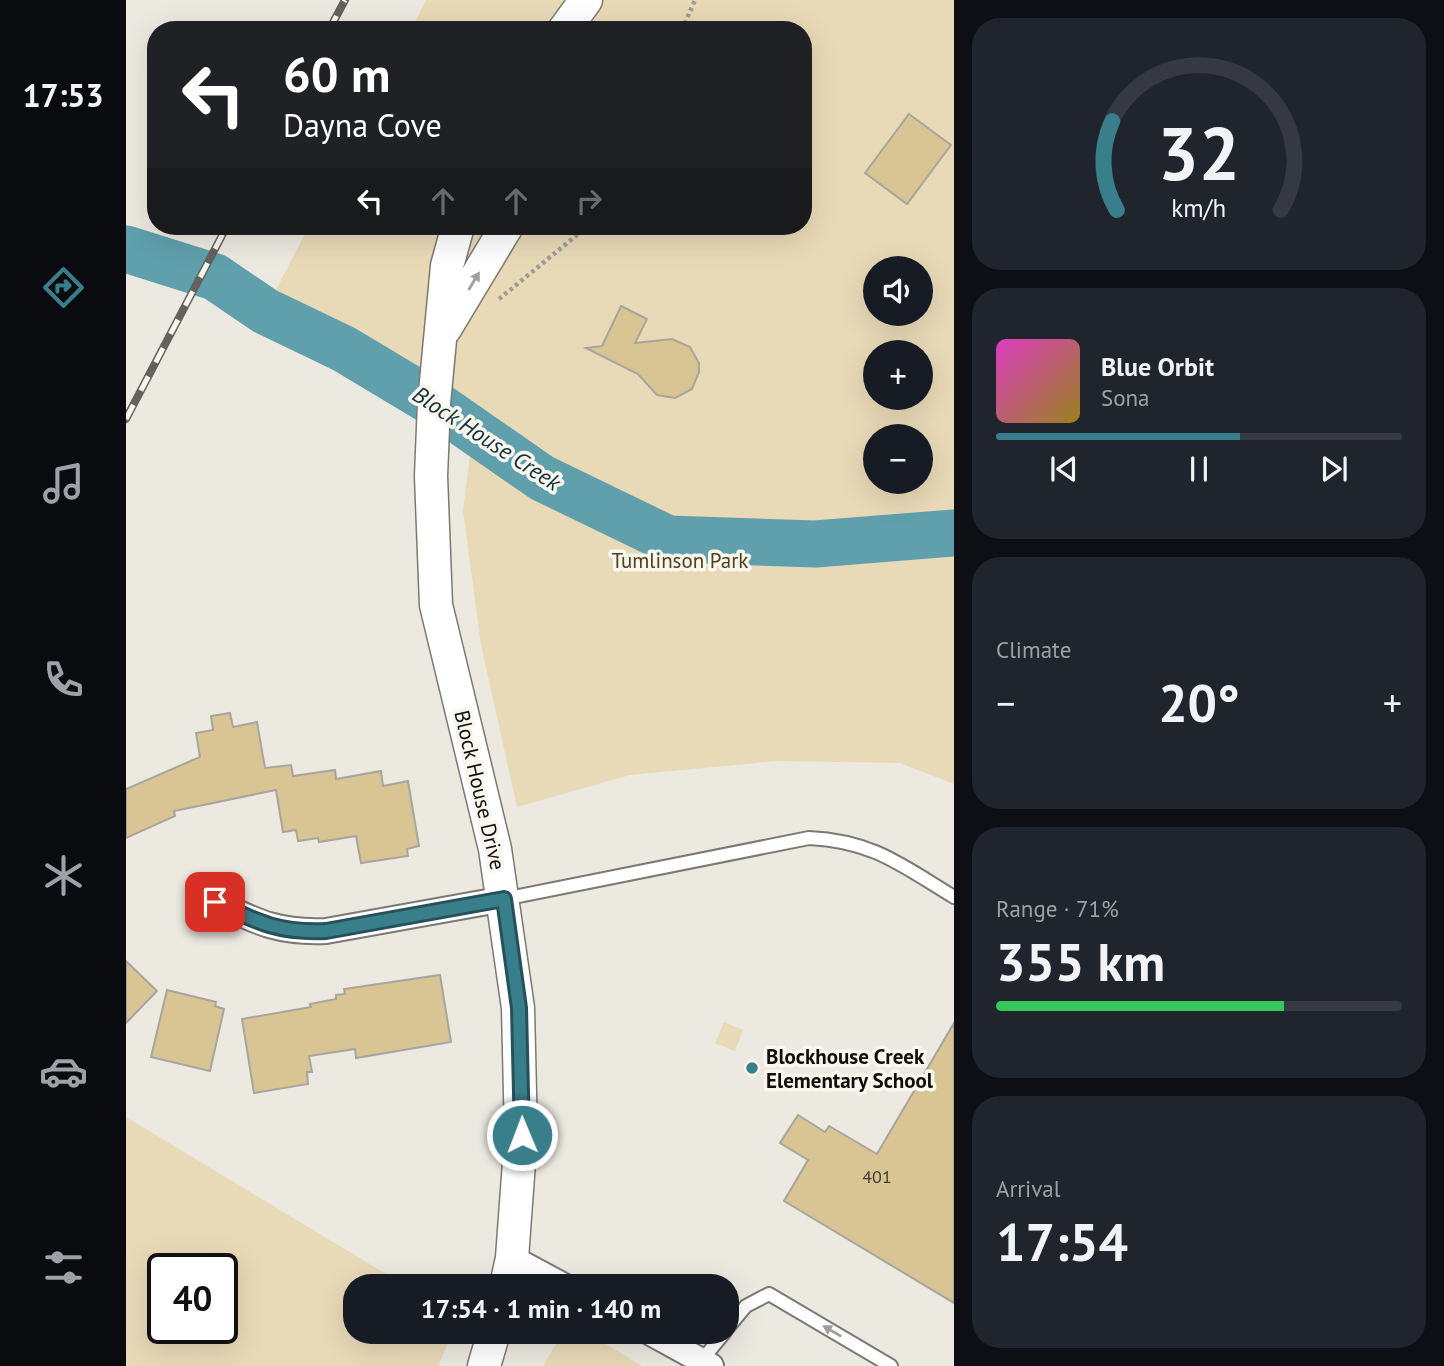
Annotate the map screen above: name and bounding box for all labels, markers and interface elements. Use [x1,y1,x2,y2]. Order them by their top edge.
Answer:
text: 60 m [283,42,390,106]
icon: left [168,49,259,140]
text: 17:53 [22,74,104,116]
text: Dayna Cove [283,104,442,146]
text: 32 [1158,106,1240,200]
icon: left [351,182,389,220]
icon: ahead [424,182,462,220]
icon: ahead [497,182,535,220]
icon: right [570,182,608,220]
text: km/h [1172,192,1226,224]
map controls [863,256,933,494]
button: sound [863,256,933,326]
icon: directions [39,263,88,312]
one-way arrow [467,271,480,290]
button: + [863,340,933,410]
text: Blue Orbit [1101,350,1214,383]
water label: Block House Creek [407,379,568,498]
text: Sona [1101,383,1150,412]
button: − [863,424,933,494]
icon: previous [1045,450,1083,488]
icon: pause [1180,450,1218,488]
icon: next [1315,450,1353,488]
icon: music [39,459,88,508]
park label: Tumlinson Park [612,547,748,574]
text: Climate [996,635,1071,664]
icon: phone [39,655,88,704]
text: 20° [1158,669,1240,736]
text: − [996,678,1015,727]
text: + [1383,678,1402,727]
street label: Block House Drive [449,708,511,872]
icon: climate [39,851,88,900]
pin [185,872,245,932]
icon: arrive [196,883,234,921]
text: Range · 71% [996,894,1119,923]
text: 355 km [996,928,1165,995]
place label: Blockhouse Creek Elementary School [766,1043,934,1094]
icon: car [39,1047,88,1096]
marker: Blockhouse Creek Elementary School [744,1060,760,1076]
position arrow [485,1098,559,1172]
house number: 401 [862,1165,892,1188]
text: Arrival [996,1174,1060,1203]
text: 17:54 [996,1208,1128,1275]
icon: filters [39,1243,88,1292]
speed limit sign: 40 [147,1253,238,1344]
text: 17:54 · 1 min · 140 m [421,1292,661,1325]
one-way arrow [822,1325,842,1337]

